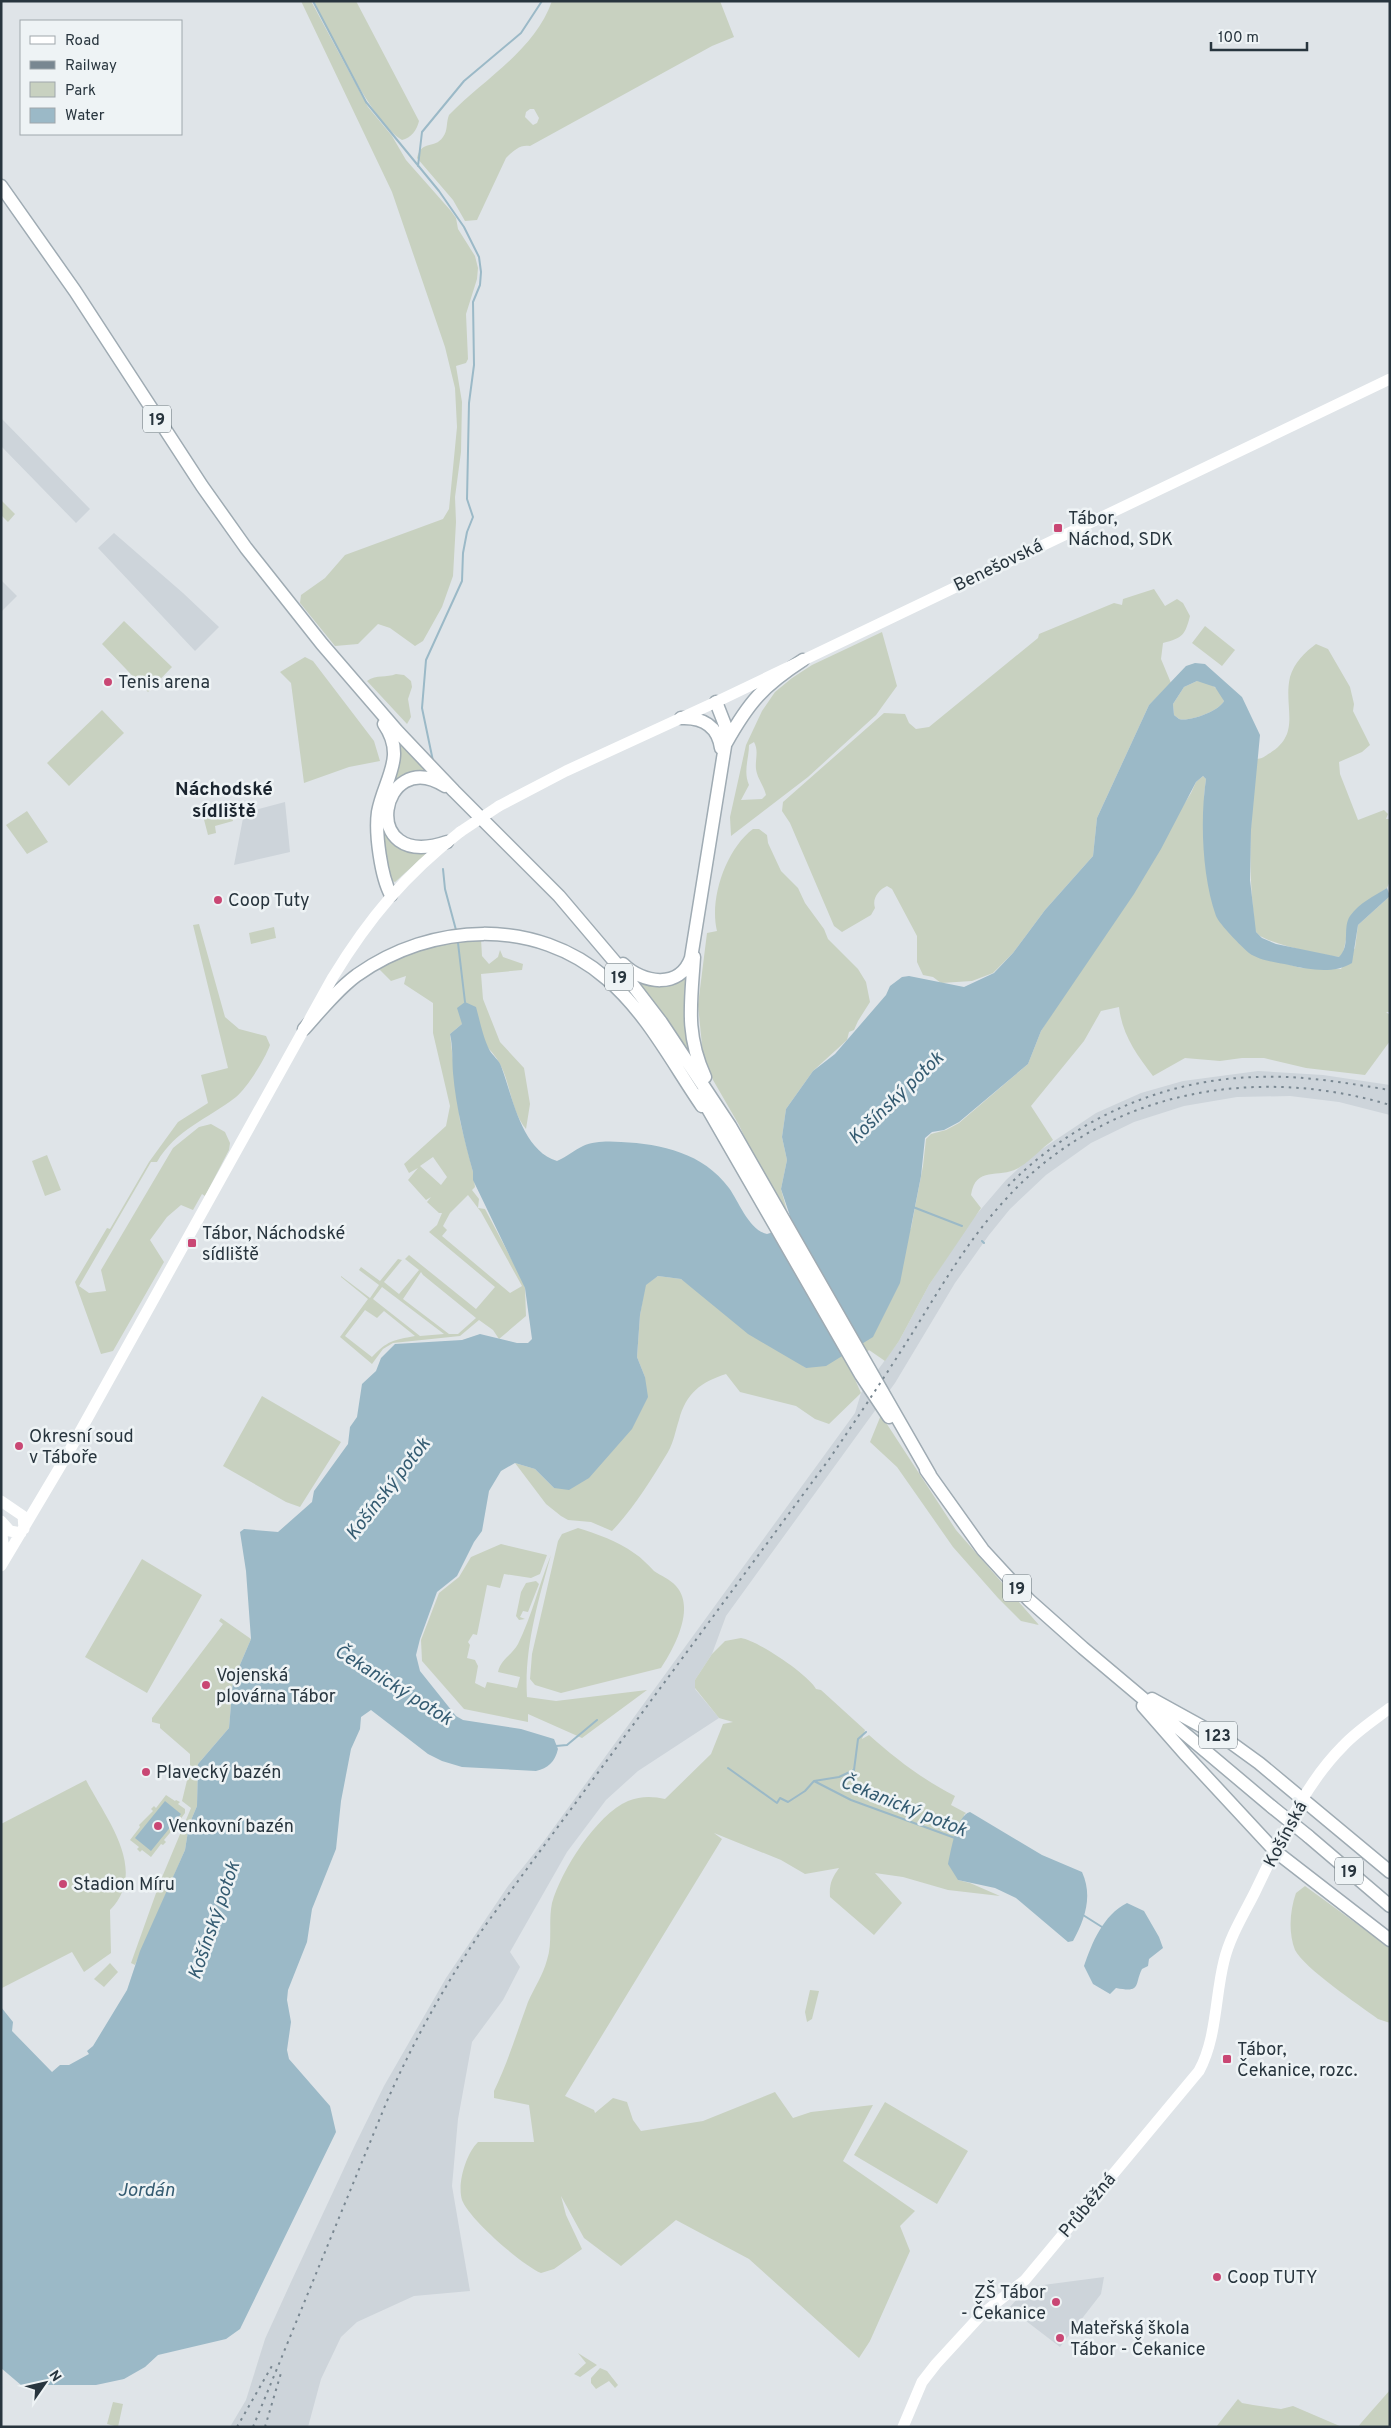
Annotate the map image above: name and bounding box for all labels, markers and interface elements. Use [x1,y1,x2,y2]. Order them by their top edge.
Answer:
legend [20,20,182,135]
scale bar [1211,20,1307,52]
text: 100 m [1218,29,1259,48]
text: Road [65,32,100,51]
text: Railway [65,57,117,76]
text: Park [65,82,96,101]
text: Water [65,107,105,126]
road number: 19 [143,406,171,432]
place label: Tábor, Náchod, SDK [1068,508,1173,552]
marker: Tábor, Náchod, SDK [1052,522,1064,534]
street label: Benešovská [950,535,1047,598]
place label: Tenis arena [118,672,210,695]
marker: Tenis arena [102,676,114,688]
district label: Náchodské sídliště [175,778,273,824]
place label: Coop Tuty [228,890,310,913]
marker: Coop Tuty [212,894,224,906]
road number: 19 [605,964,633,990]
water label: Košínský potok [844,1047,949,1150]
place label: Tábor, Náchodské sídliště [202,1223,345,1267]
marker: Tábor, Náchodské sídliště [186,1237,198,1249]
place label: Okresní soud v Táboře [29,1426,134,1470]
water label: Košínský potok [341,1433,436,1545]
marker: Okresní soud v Táboře [13,1440,25,1452]
road number: 19 [1003,1575,1031,1602]
water label: Čekanický potok [330,1639,457,1732]
place label: Vojenská plovárna Tábor [216,1665,336,1709]
marker: Vojenská plovárna Tábor [200,1679,212,1691]
road number: 123 [1199,1722,1237,1748]
place label: Plavecký bazén [156,1762,281,1785]
marker: Plavecký bazén [140,1766,152,1778]
water label: Čekanický potok [836,1770,971,1843]
street label: Košínská [1259,1798,1313,1872]
place label: Venkovní bazén [168,1816,294,1839]
marker: Venkovní bazén [152,1820,164,1832]
water label: Košínský potok [183,1858,246,1983]
road number: 19 [1335,1858,1363,1884]
place label: Stadion Míru [73,1874,175,1897]
marker: Stadion Míru [57,1878,69,1890]
place label: Tábor, Čekanice, rozc. [1237,2039,1358,2083]
marker: Tábor, Čekanice, rozc. [1221,2053,1233,2065]
street label: Průběžná [1055,2169,1122,2243]
water label: Jordán [118,2179,175,2203]
place label: Coop TUTY [1227,2267,1317,2290]
marker: Coop TUTY [1211,2271,1223,2283]
place label: ZŠ Tábor - Čekanice [961,2280,1046,2326]
marker: ZŠ Tábor - Čekanice [1050,2296,1062,2308]
place label: Mateřská škola Tábor - Čekanice [1070,2318,1206,2362]
marker: Mateřská škola Tábor - Čekanice [1054,2332,1066,2344]
north arrow [20,2358,70,2408]
text: N [45,2368,64,2385]

